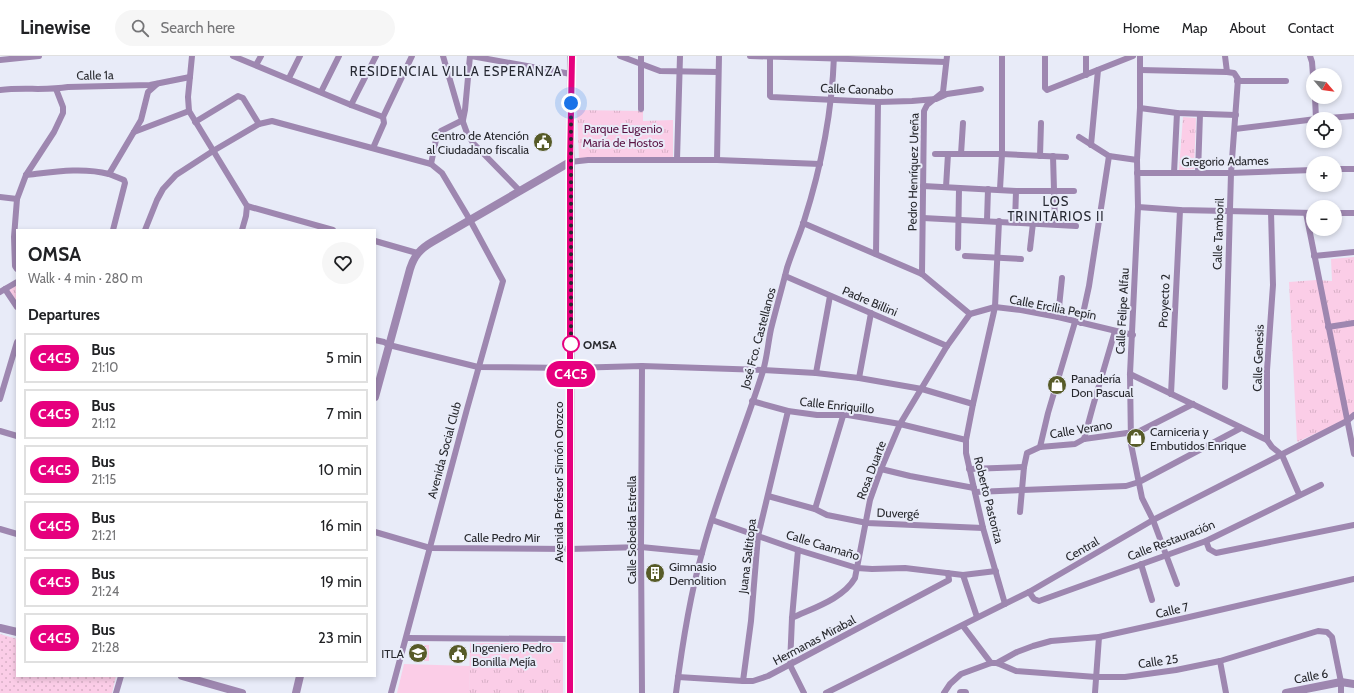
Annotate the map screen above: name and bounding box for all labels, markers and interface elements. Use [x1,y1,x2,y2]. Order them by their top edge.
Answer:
search box [115,10,395,46]
text: Linewise [20,16,91,39]
icon: search [129,17,151,39]
text: Search here [161,19,235,37]
text: Home [1123,19,1160,37]
text: Map [1182,19,1207,37]
text: About [1229,19,1266,37]
text: Contact [1288,19,1334,37]
district label: RESIDENCIAL VILLA ESPERANZA [350,63,562,79]
street label: Calle 1a [76,67,114,83]
north arrow [1306,68,1342,104]
map controls [1306,68,1342,236]
street label: Calle Caonabo [820,80,894,98]
your location [561,93,581,113]
button: locate [1306,112,1342,148]
street label: Pedro Henríquez Ureña [904,113,922,231]
park label: Parque Eugenio Maria de Hostos [582,121,664,150]
place label: Centro de Atención al Ciudadano fiscalia [426,128,529,157]
public building icon: Centro de Atención al Ciudadano fiscalia [532,131,554,153]
street label: Gregorio Adames [1181,153,1269,169]
button: + [1306,156,1342,192]
district label: LOS TRINITARIOS II [1007,193,1105,224]
street label: Calle Tamboril [1209,198,1227,270]
button: − [1306,200,1342,236]
button: heart [322,242,364,284]
text: OMSA [28,243,81,266]
street label: Calle Felipe Alfau [1112,267,1132,355]
text: Walk · 4 min · 280 m [28,270,143,286]
street label: Proyecto 2 [1155,274,1173,328]
street label: Padre Billini [840,283,900,319]
street label: José Fco. Castellanos [737,286,779,391]
street label: Calle Ercilia Pepín [1008,291,1098,323]
text: Departures [28,306,100,324]
street label: Calle Genesis [1249,324,1267,392]
marker: OMSA [562,335,580,353]
place label: OMSA [583,337,617,352]
text: Bus [91,341,115,359]
text: C4C5 [38,349,71,367]
text: 5 min [326,349,362,367]
text: 21:10 [91,359,118,375]
line badge: C4C5 [543,361,599,387]
text: C4C5 [554,365,588,383]
place label: Panadería Don Pascual [1071,371,1134,400]
shop icon: Panadería Don Pascual [1046,374,1068,396]
street label: Calle Enriquillo [799,394,875,416]
text: Bus [91,397,115,415]
street label: Avenida Social Club [424,400,464,500]
street label: Avenida Profesor Simón Orozco [551,401,566,563]
text: C4C5 [38,405,71,423]
text: 7 min [326,405,362,423]
text: 21:12 [91,415,116,431]
street label: Calle Verano [1049,417,1114,441]
place label: Carniceria y Embutidos Enrique [1150,424,1246,453]
shop icon: Carniceria y Embutidos Enrique [1125,427,1147,449]
street label: Rosa Duarte [853,439,889,501]
text: Bus [91,453,115,471]
street label: Roberto Pastoriza [971,455,1007,545]
text: C4C5 [38,461,71,479]
text: 10 min [319,461,362,479]
text: 21:15 [91,471,116,487]
street label: Calle Sobeida Estrella [624,476,639,584]
street label: Duvergé [876,505,920,521]
text: Bus [91,509,115,527]
street label: Calle Restauración [1125,516,1217,564]
text: C4C5 [38,517,71,535]
text: 16 min [320,517,362,535]
street label: Juana Saltitopa [735,517,759,595]
text: 21:21 [91,527,116,543]
street label: Calle Caamaño [784,527,862,563]
street label: Calle Pedro Mir [464,530,540,545]
street label: Central [1063,533,1102,565]
place label: Gimnasio Demolition [669,559,726,588]
building icon: Gimnasio Demolition [644,562,666,584]
text: Bus [91,565,115,583]
text: C4C5 [38,573,71,591]
text: 19 min [320,573,362,591]
text: 21:24 [91,583,119,599]
street label: Calle 7 [1154,599,1190,621]
street label: Hermanas Mirabal [770,612,858,668]
text: Bus [91,621,115,639]
text: C4C5 [38,629,71,647]
text: 23 min [318,629,362,647]
text: 21:28 [91,639,120,655]
place label: Ingeniero Pedro Bonilla Mejía [472,640,552,669]
school or university icon: ITLA [407,642,429,664]
public building icon: Ingeniero Pedro Bonilla Mejía [447,643,469,665]
place label: ITLA [381,646,405,661]
street label: Calle 25 [1137,651,1179,671]
street label: Calle 6 [1293,665,1330,687]

